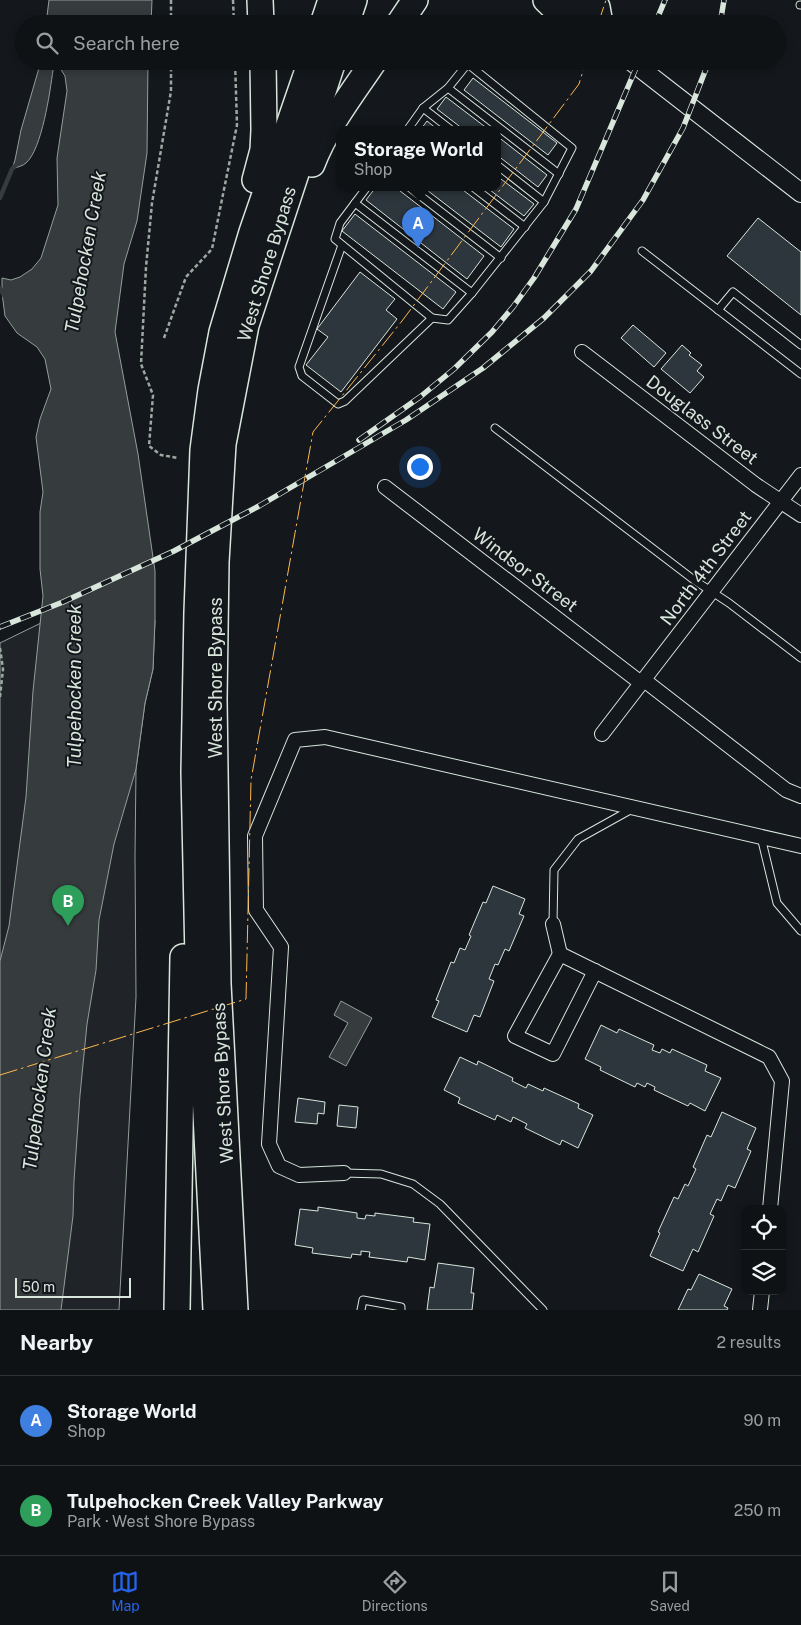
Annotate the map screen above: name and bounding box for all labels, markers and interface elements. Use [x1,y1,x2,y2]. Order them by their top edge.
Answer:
search box [15,15,786,70]
icon: search [33,29,61,57]
text: Search here [73,32,180,54]
popup [336,126,501,191]
text: Storage World [354,138,483,160]
text: Shop [354,160,392,179]
water label: Tulpehocken Creek [60,169,110,335]
street label: West Shore Bypass [233,184,300,344]
pin: A [402,207,434,248]
street label: Douglass Street [642,371,762,468]
your location [407,454,433,480]
street label: North 4th Street [656,506,755,629]
street label: Windsor Street [469,523,582,616]
street label: West Shore Bypass [205,597,226,759]
water label: Tulpehocken Creek [63,603,85,768]
pin: B [52,885,84,926]
street label: West Shore Bypass [208,1002,237,1164]
water label: Tulpehocken Creek [18,1005,60,1172]
map controls [741,1205,786,1295]
button: locate [741,1205,786,1250]
button: layers [741,1250,786,1295]
scale bar [15,1275,131,1298]
text: 50 m [22,1279,55,1295]
text: Nearby [20,1330,93,1355]
text: 2 results [716,1333,781,1352]
text: Storage World [67,1400,197,1422]
text: A [30,1411,42,1430]
text: 90 m [744,1411,781,1430]
text: Shop [67,1422,106,1441]
text: Tulpehocken Creek Valley Parkway [67,1490,384,1512]
text: B [31,1501,41,1520]
text: 250 m [734,1501,781,1520]
text: Park · West Shore Bypass [67,1512,255,1531]
tab: Map [111,1568,140,1614]
tab: Directions [362,1568,428,1614]
tab: Saved [650,1568,690,1614]

